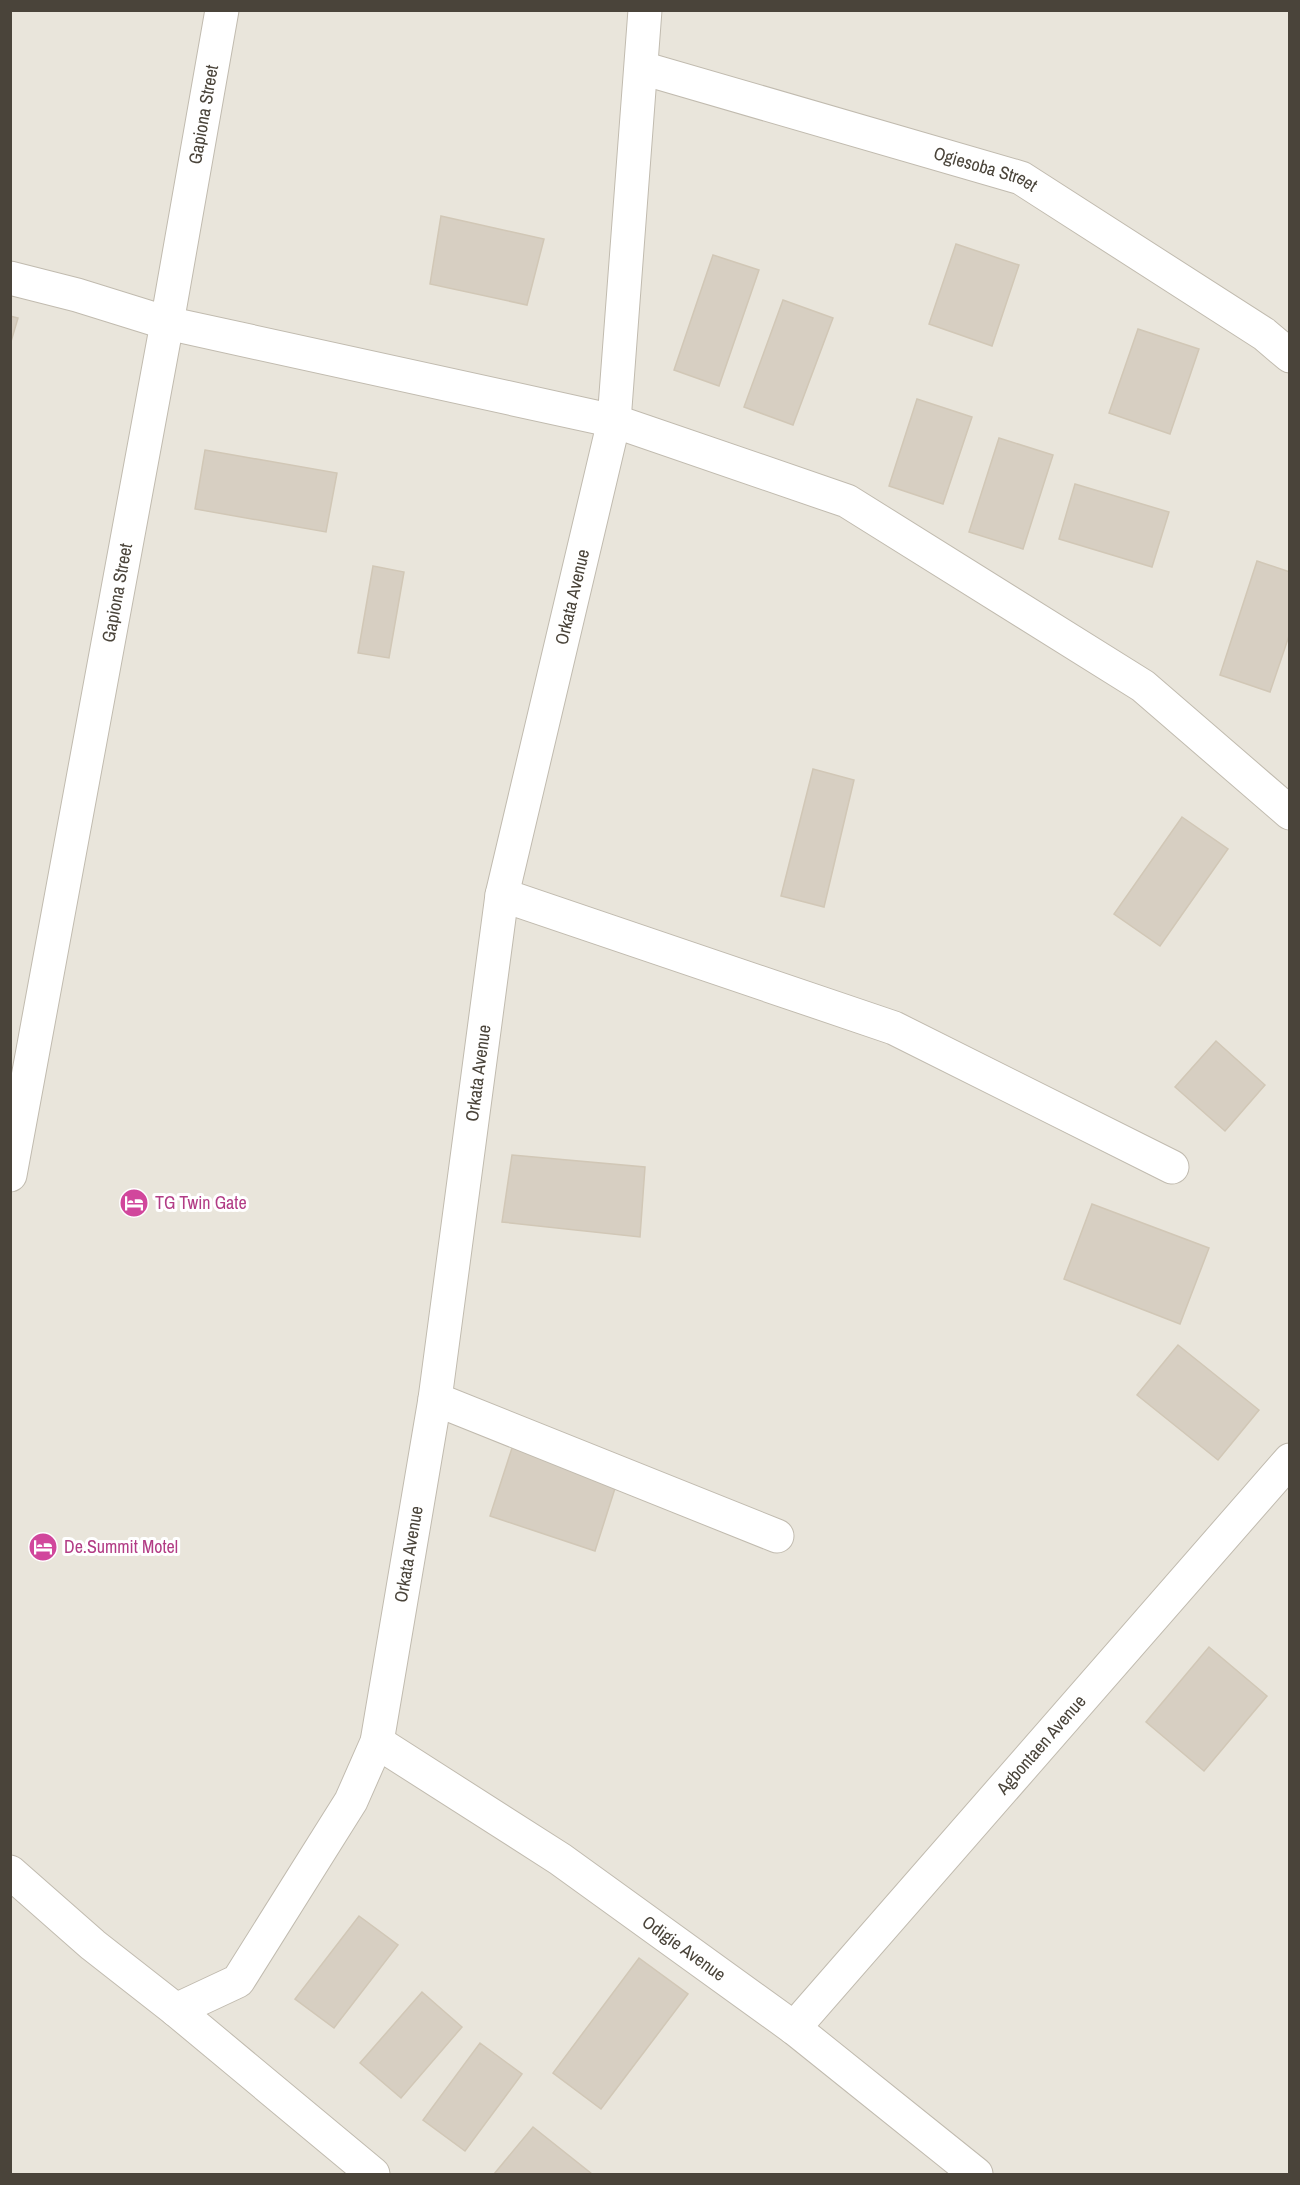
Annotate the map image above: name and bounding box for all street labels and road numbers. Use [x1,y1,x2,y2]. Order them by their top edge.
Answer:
street label: Gapiona Street [182,63,224,166]
street label: Ogiesoba Street [931,140,1042,197]
street label: Gapiona Street [95,541,138,644]
street label: Orkata Avenue [549,547,595,647]
street label: Orkata Avenue [459,1023,497,1123]
street label: Orkata Avenue [388,1504,429,1604]
street label: Agbontaen Avenue [990,1689,1091,1800]
street label: Odigie Avenue [637,1909,731,1987]

